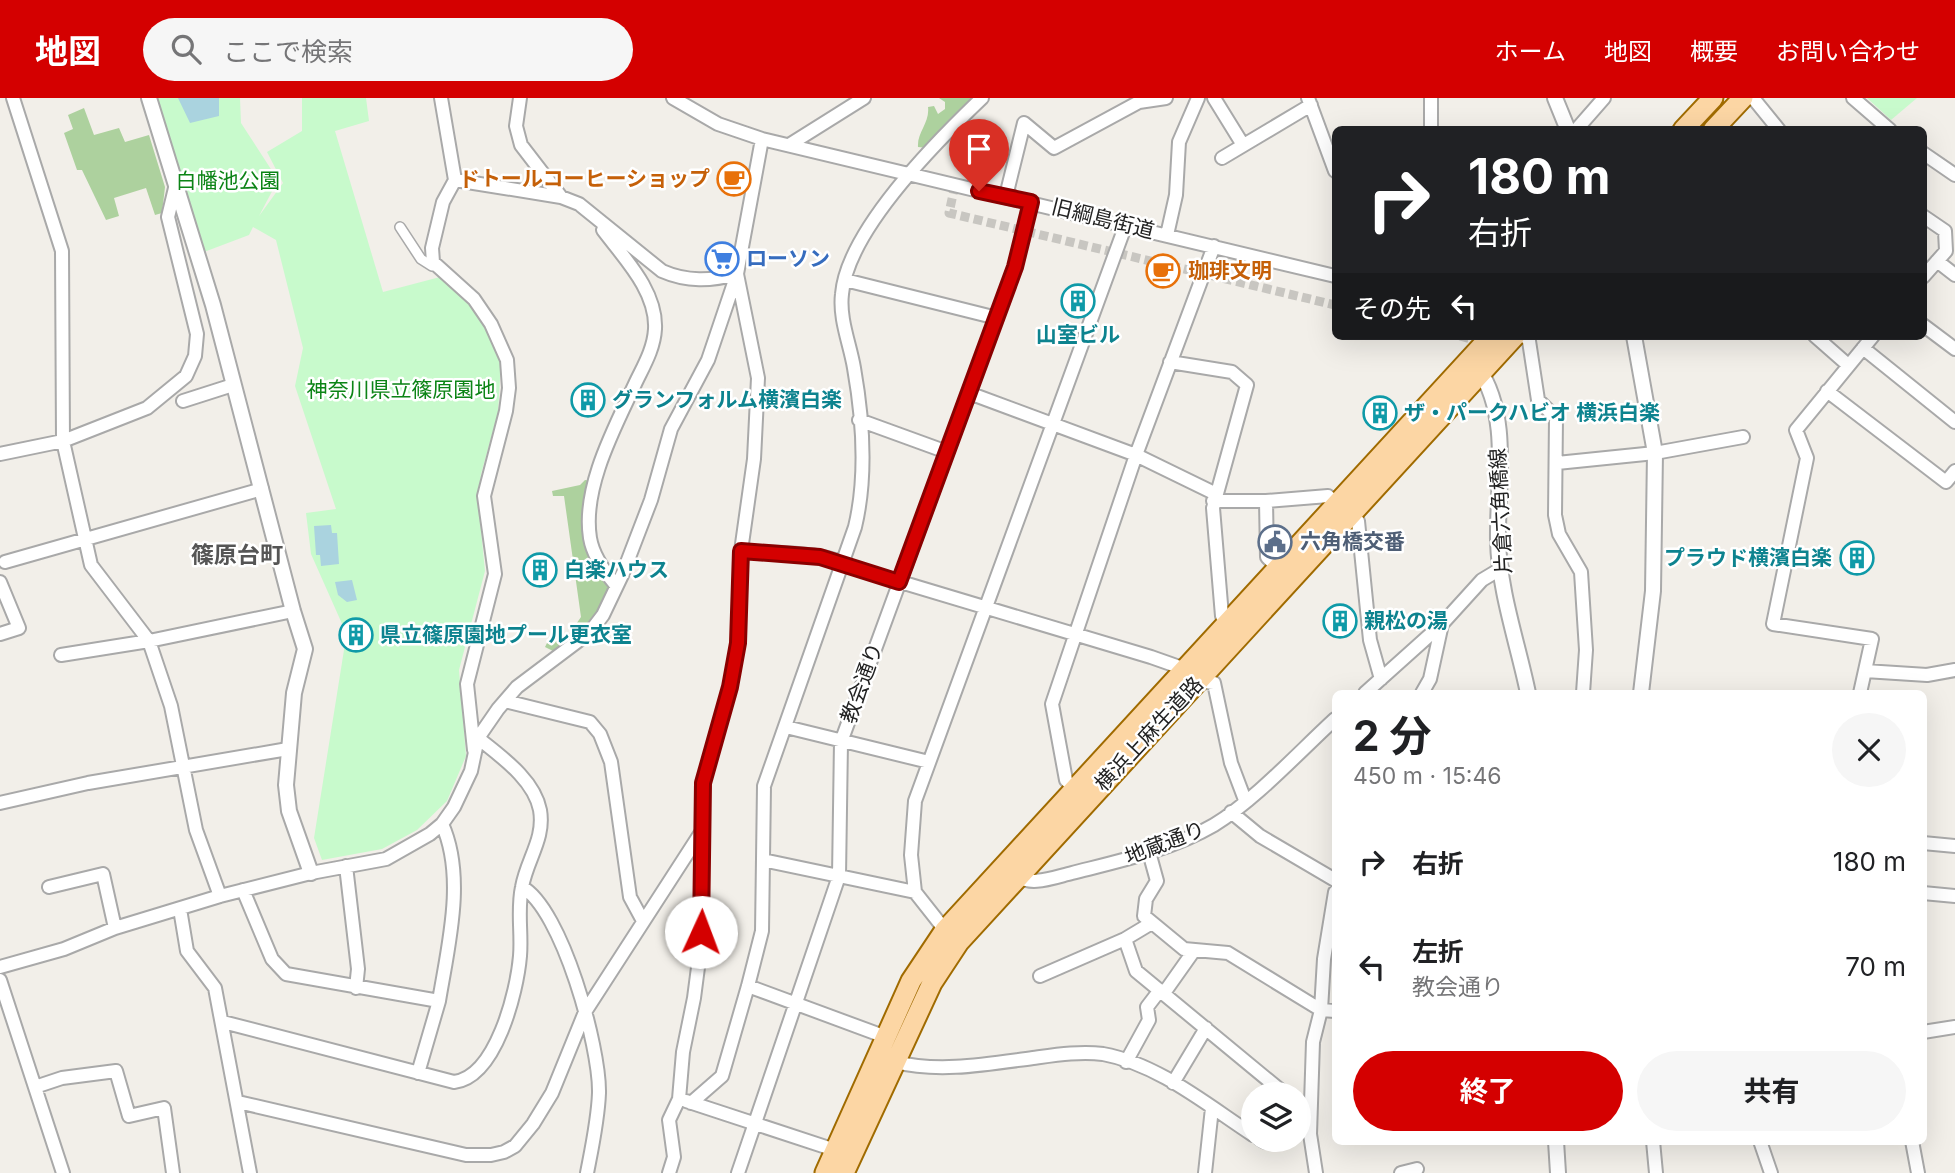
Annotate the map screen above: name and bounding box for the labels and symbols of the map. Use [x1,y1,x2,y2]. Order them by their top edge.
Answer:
pin [949,119,1009,191]
cafe icon: ドトールコーヒーショップ [715,160,753,198]
place label: ドトールコーヒーショップ [459,166,710,191]
park label: 白幡池公園 [176,168,281,193]
street label: 旧綱島街道 [1049,194,1157,243]
supermarket icon: ローソン [703,240,741,278]
place label: ローソン [746,246,830,271]
cafe icon: 珈琲文明 [1144,252,1182,290]
place label: 珈琲文明 [1188,258,1272,283]
building icon: 山室ビル [1059,282,1097,320]
place label: 山室ビル [1036,322,1120,347]
park label: 神奈川県立篠原園地 [307,377,496,402]
building icon: グランフォルム横濱白楽 [569,381,607,419]
place label: グランフォルム横濱白楽 [612,387,842,412]
building icon: ザ・パークハビオ 横浜白楽 [1361,394,1399,432]
place label: ザ・パークハビオ 横浜白楽 [1404,400,1660,425]
street label: 片倉六角橋線 [1485,447,1516,575]
public building icon: 六角橋交番 [1256,523,1294,561]
place label: 六角橋交番 [1300,529,1405,554]
building icon: プラウド横濱白楽 [1838,539,1876,577]
district label: 篠原台町 [191,541,283,569]
place label: プラウド横濱白楽 [1664,545,1832,570]
building icon: 白楽ハウス [521,551,559,589]
place label: 白楽ハウス [564,557,669,582]
building icon: 親松の湯 [1321,602,1359,640]
place label: 親松の湯 [1364,608,1448,633]
building icon: 県立篠原園地プール更衣室 [337,616,375,654]
place label: 県立篠原園地プール更衣室 [380,622,632,647]
street label: 教会通り [835,639,888,727]
street label: 横浜上麻生道路 [1089,671,1208,796]
street label: 地蔵通り [1121,816,1209,869]
position arrow [664,895,738,969]

